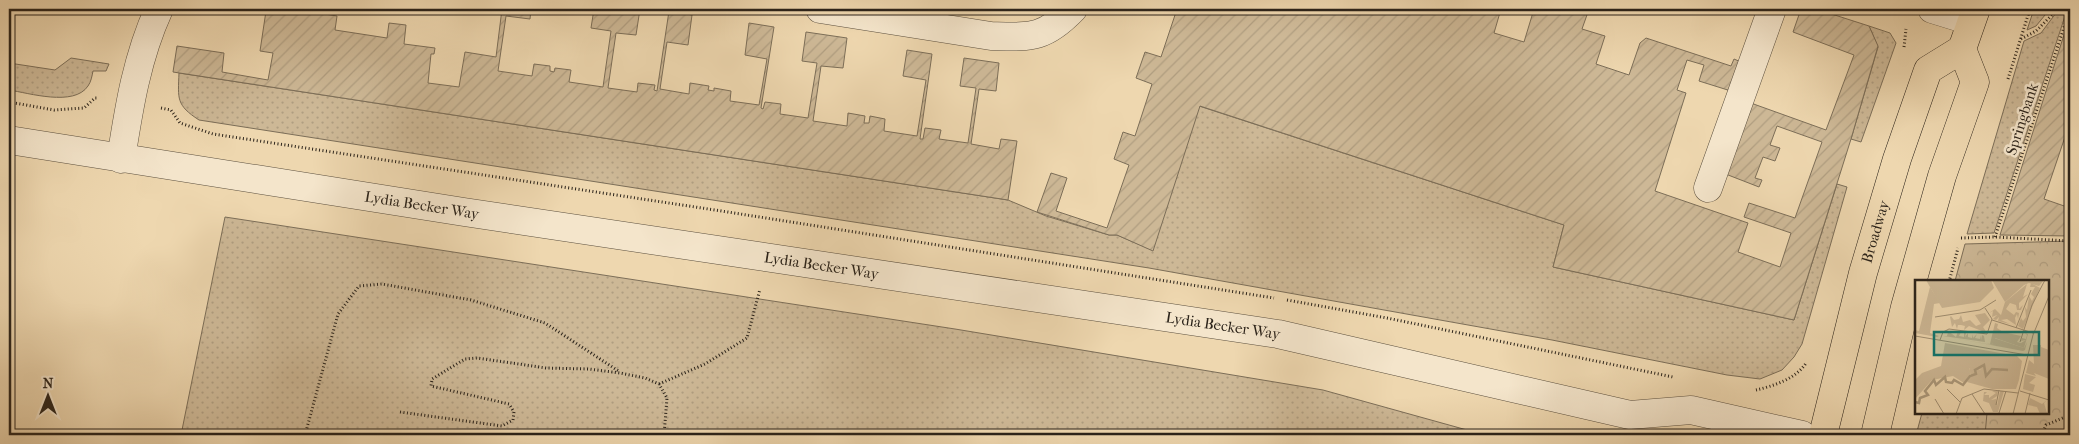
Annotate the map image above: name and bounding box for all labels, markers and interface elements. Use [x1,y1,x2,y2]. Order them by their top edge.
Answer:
street label: Springbank [2002,81,2042,157]
street label: Lydia Becker Way [363,187,481,223]
street label: Broadway [1858,197,1893,265]
street label: Lydia Becker Way [763,248,881,283]
inset map [1915,280,2049,414]
street label: Lydia Becker Way [1164,308,1282,343]
north arrow [22,372,72,422]
text: N [43,375,54,392]

